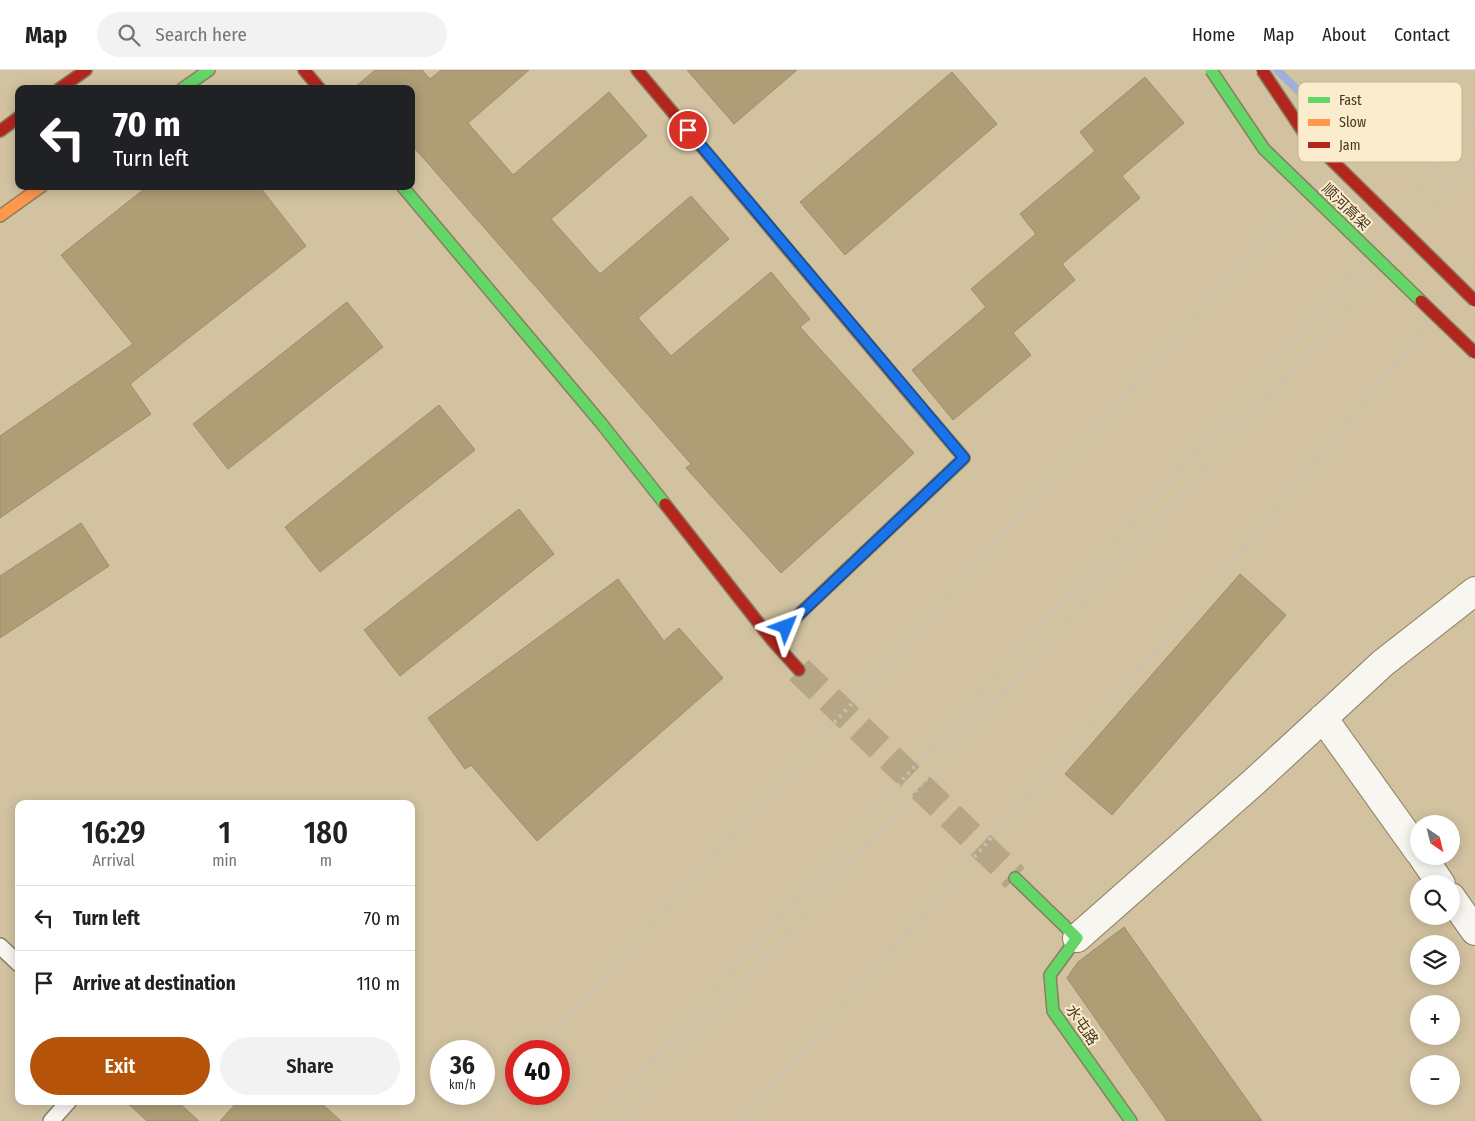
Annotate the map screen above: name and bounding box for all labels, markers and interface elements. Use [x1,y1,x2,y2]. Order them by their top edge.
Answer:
search box [97,12,447,57]
text: Map [25,21,67,49]
icon: search [115,21,143,49]
text: Search here [155,23,247,46]
text: Home [1192,24,1235,46]
text: Map [1263,24,1294,46]
text: About [1322,24,1366,46]
text: Contact [1394,24,1450,46]
legend [1298,82,1462,162]
text: Fast [1339,92,1362,109]
text: 70 m [113,103,181,145]
icon: left [30,105,95,170]
pin [667,109,709,151]
text: Slow [1339,114,1366,131]
icon: arrive [674,116,702,144]
text: Jam [1339,137,1360,154]
text: Turn left [113,145,189,172]
street label: 顺河高架 [1318,180,1374,234]
position arrow [759,600,811,652]
text: 16:29 [82,815,145,851]
text: 1 [218,815,231,851]
text: 180 [304,815,348,851]
north arrow [1410,815,1460,865]
map controls [1410,815,1460,1105]
text: Arrival [92,851,135,870]
text: min [212,851,237,870]
text: m [320,851,332,870]
button: search [1410,875,1460,925]
icon: left [30,904,58,932]
text: Turn left [73,907,140,930]
text: 70 m [364,907,400,930]
button: layers [1410,935,1460,985]
icon: arrive [30,969,58,997]
text: Arrive at destination [73,972,236,995]
text: 110 m [356,972,400,995]
button: + [1410,995,1460,1045]
street label: 水屯路 [1062,1001,1102,1049]
button: Exit [30,1037,210,1095]
button: Share [220,1037,400,1095]
speed limit sign: 40 [505,1040,570,1105]
text: 36 [450,1051,475,1081]
button: − [1410,1055,1460,1105]
text: km/h [449,1078,476,1092]

